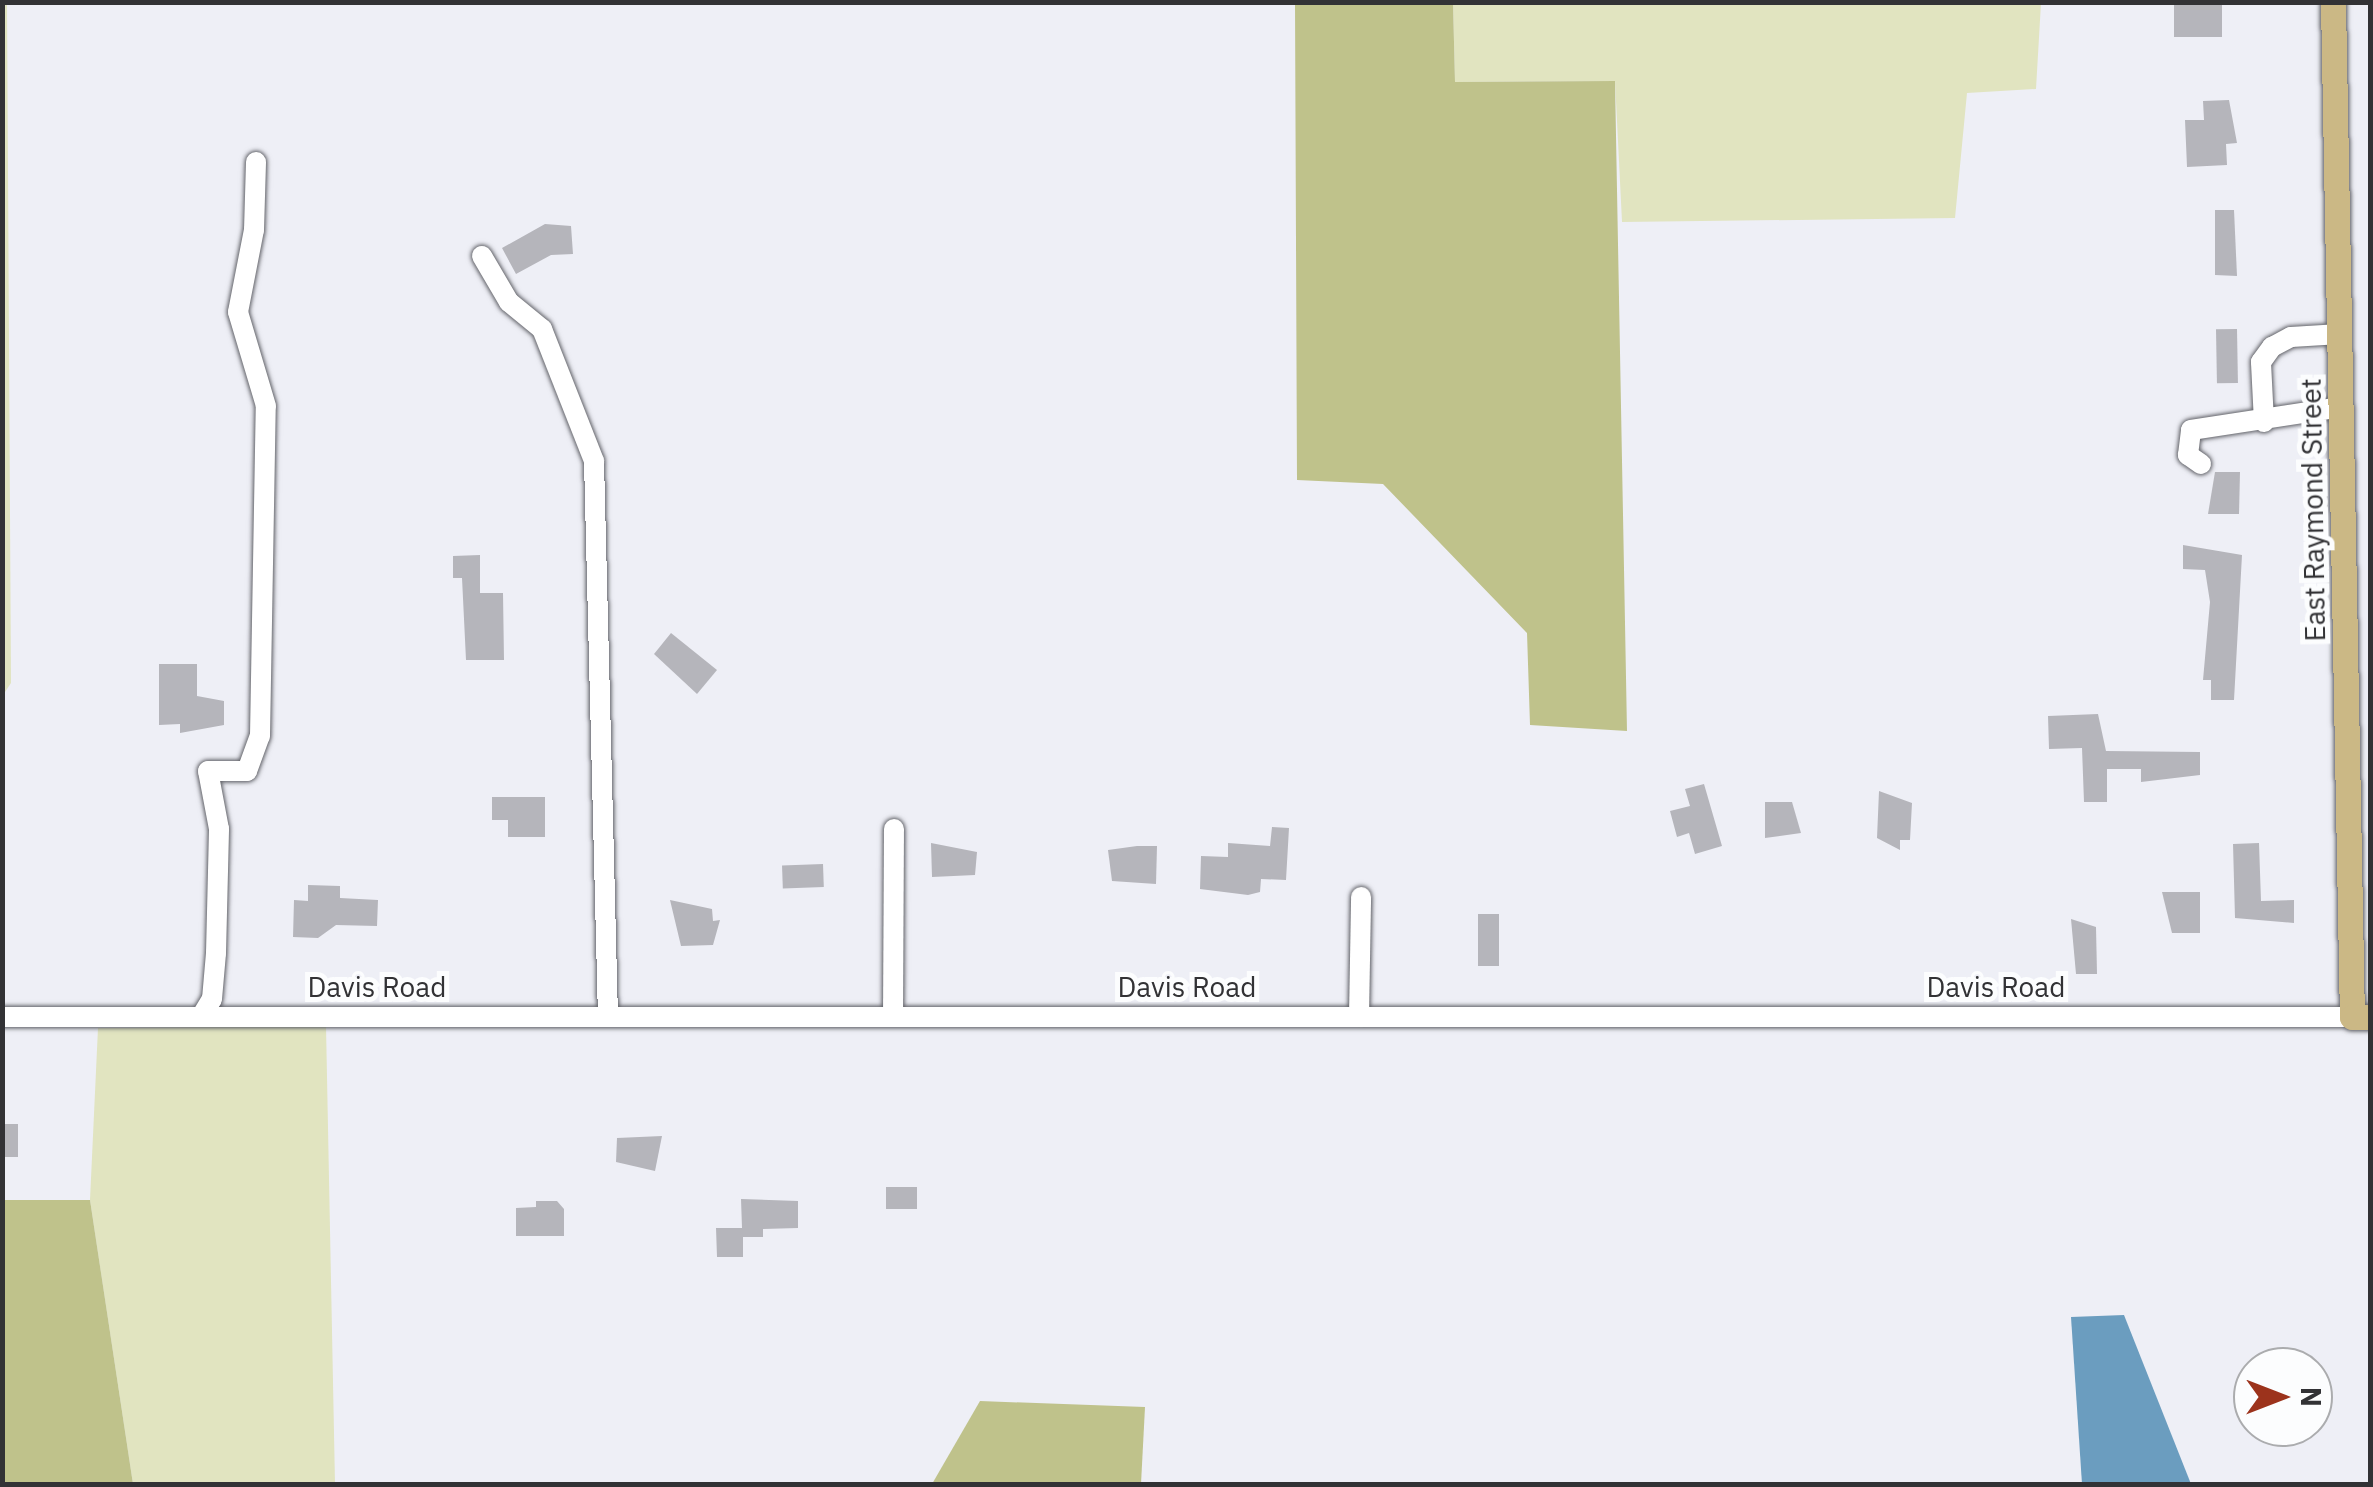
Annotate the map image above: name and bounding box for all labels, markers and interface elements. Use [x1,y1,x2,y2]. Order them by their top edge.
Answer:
street label: East Raymond Street [2294,378,2332,642]
street label: Davis Road [308,970,446,1004]
street label: Davis Road [1118,970,1256,1004]
street label: Davis Road [1927,970,2065,1004]
north arrow [2233,1347,2333,1447]
text: N [2293,1387,2330,1407]

